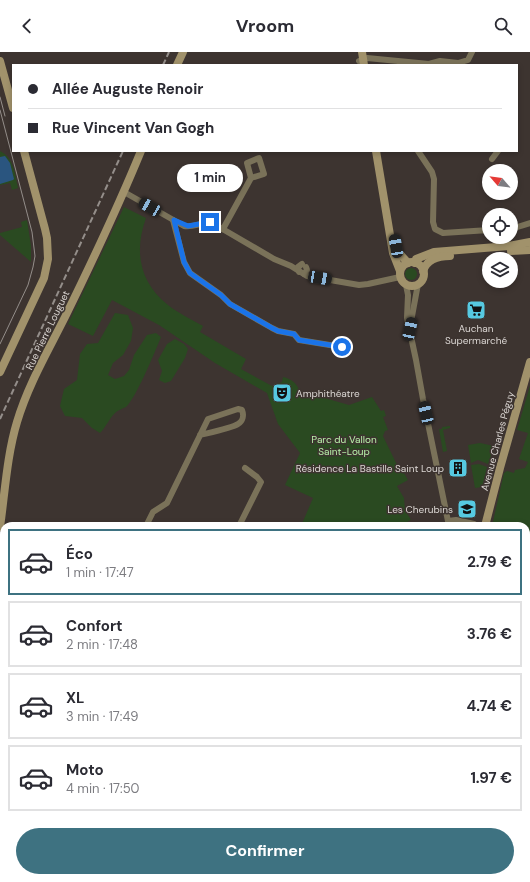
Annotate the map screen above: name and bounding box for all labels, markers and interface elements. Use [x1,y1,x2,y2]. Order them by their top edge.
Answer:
text: Vroom [236,14,294,38]
icon: back [16,15,38,37]
icon: search [492,15,514,37]
text: Allée Auguste Renoir [52,79,203,99]
text: Rue Vincent Van Gogh [52,118,214,138]
callout: 1 min [177,164,243,192]
north arrow [482,164,518,200]
map controls [482,164,518,288]
text: 1 min [194,169,226,186]
car [137,196,163,218]
button: locate [482,208,518,244]
route end [201,213,219,231]
car [388,233,404,259]
button: layers [482,252,518,288]
car [307,270,333,286]
street label: Rue Pierre Louguet [23,288,72,372]
supermarket icon: Auchan Supermarché [465,299,487,321]
car [402,316,418,342]
place label: Auchan Supermarché [445,322,507,347]
route start [333,338,351,356]
theatre icon: Amphithéatre [271,382,293,404]
place label: Amphithéatre [296,387,360,400]
street label: Avenue Charles Péguy [478,390,517,492]
car [417,400,435,426]
park label: Parc du Vallon Saint-Loup [311,433,377,458]
building icon: Résidence La Bastille Saint Loup [447,457,469,479]
place label: Résidence La Bastille Saint Loup [296,462,444,475]
school or university icon: Les Cherubins [456,498,478,520]
place label: Les Cherubins [387,503,453,516]
icon: car [18,544,54,580]
text: Éco [66,544,93,564]
text: 2.79 € [467,552,512,572]
text: 1 min · 17:47 [66,564,134,581]
icon: car [18,616,54,652]
text: Confort [66,616,123,636]
text: 3.76 € [467,624,512,644]
text: 2 min · 17:48 [66,636,138,653]
icon: car [18,688,54,724]
text: XL [66,688,84,708]
text: 4.74 € [467,696,512,716]
text: 3 min · 17:49 [66,708,138,725]
icon: car [18,760,54,796]
text: Moto [66,760,104,780]
text: 1.97 € [470,768,512,788]
text: 4 min · 17:50 [66,780,139,797]
button: Confirmer [16,828,514,874]

